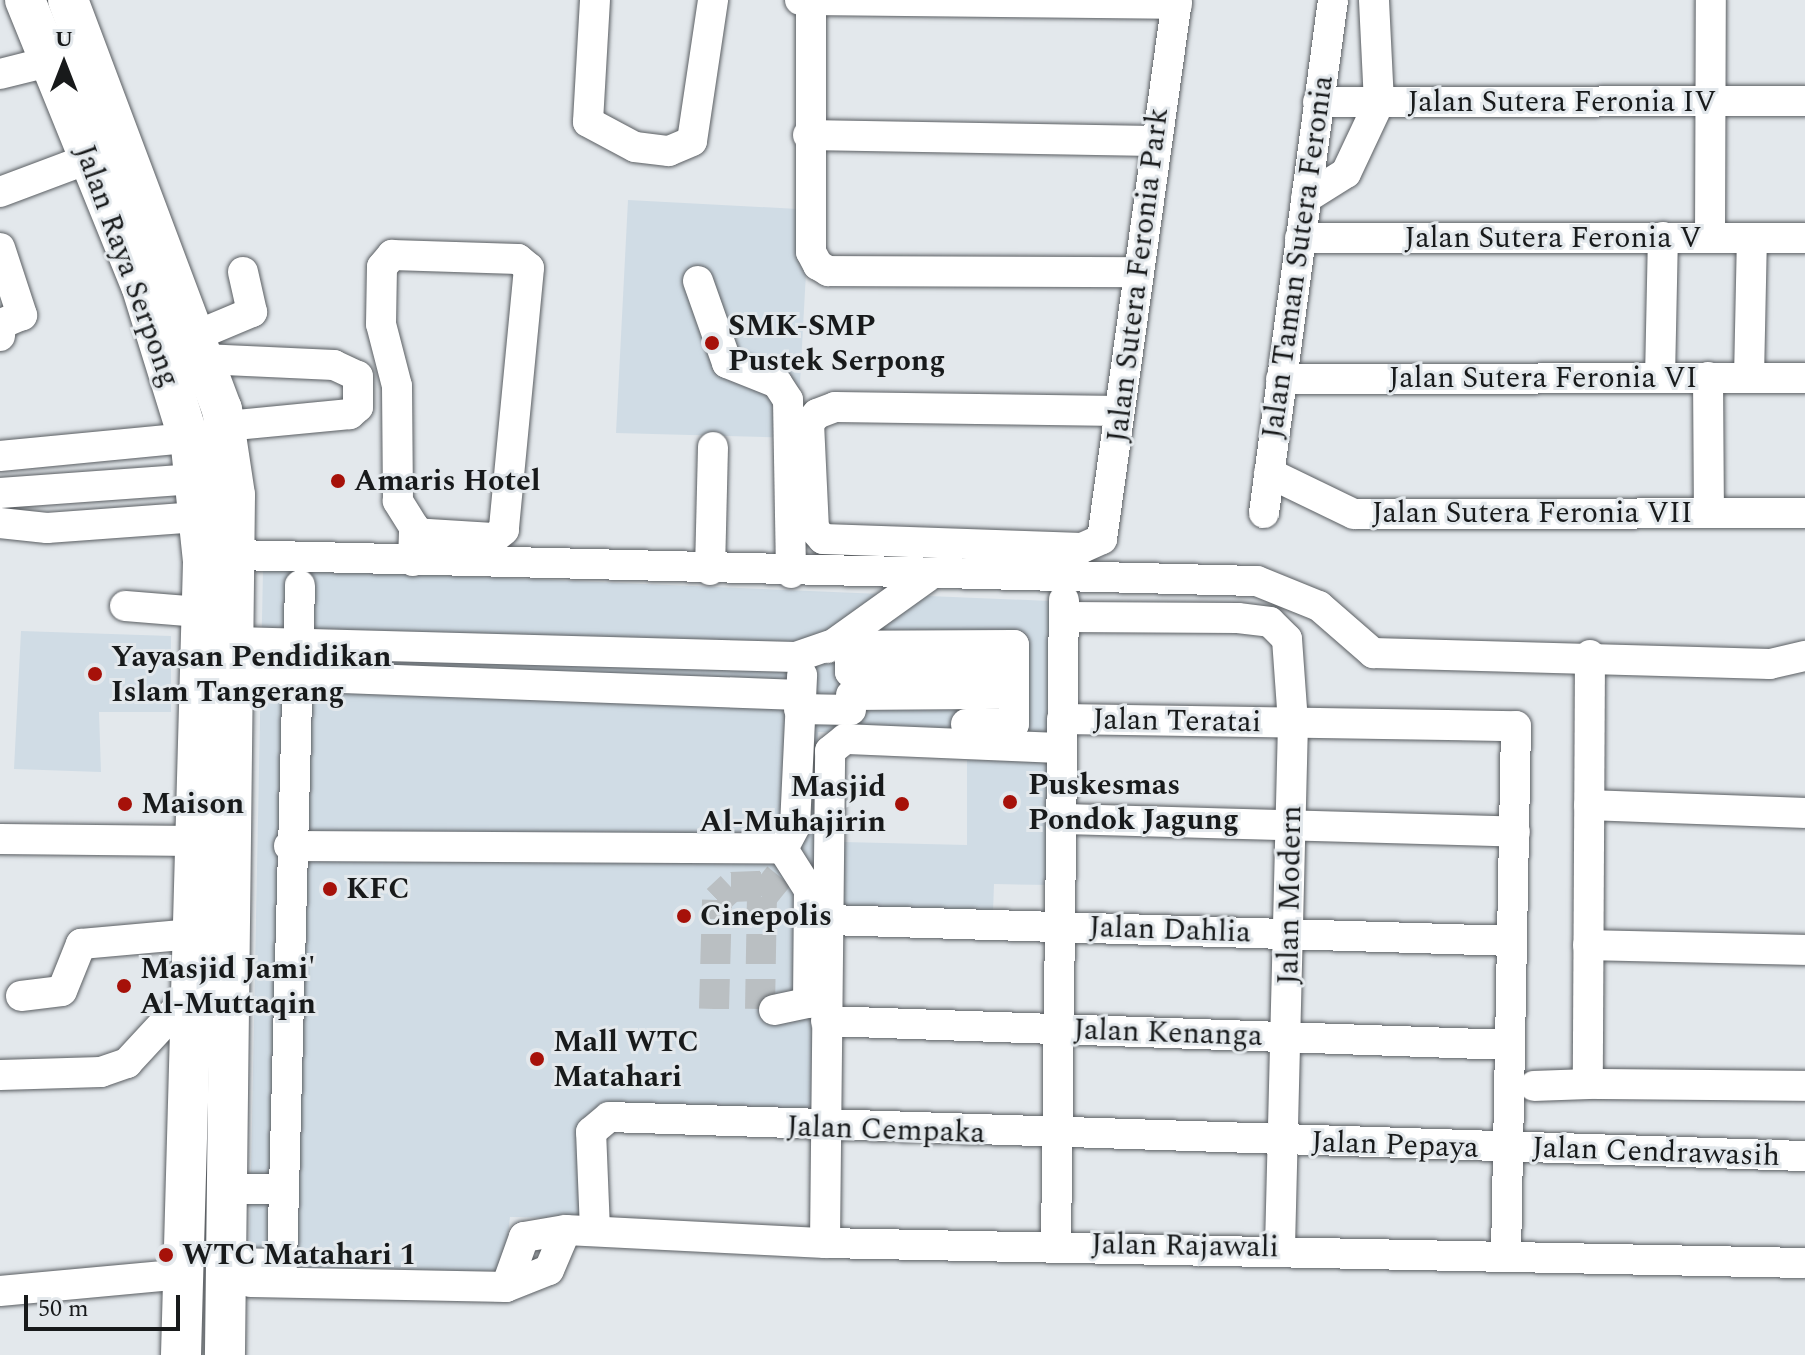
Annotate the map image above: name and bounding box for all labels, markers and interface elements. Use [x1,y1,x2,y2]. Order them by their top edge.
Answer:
text: U [55,23,73,56]
north arrow [24,24,104,104]
street label: Jalan Taman Sutera Feronia [1255,73,1341,441]
street label: Jalan Sutera Feronia IV [1408,84,1716,120]
street label: Jalan Sutera Feronia Park [1100,106,1176,444]
street label: Jalan Raya Serpong [66,140,188,392]
street label: Jalan Sutera Feronia V [1404,220,1702,256]
place label: SMK-SMP Pustek Serpong [728,308,945,378]
marker: SMK-SMP Pustek Serpong [703,334,721,352]
street label: Jalan Sutera Feronia VI [1389,360,1697,396]
place label: Amaris Hotel [354,463,541,499]
marker: Amaris Hotel [329,472,347,490]
street label: Jalan Sutera Feronia VII [1372,495,1692,531]
place label: Yayasan Pendidikan Islam Tangerang [111,639,392,710]
marker: Yayasan Pendidikan Islam Tangerang [86,665,104,683]
street label: Jalan Teratai [1092,702,1262,740]
place label: Puskesmas Pondok Jagung [1028,767,1239,838]
place label: Masjid Al-Muhajirin [699,769,886,840]
place label: Maison [141,786,244,822]
marker: Puskesmas Pondok Jagung [999,791,1021,813]
marker: Maison [116,795,134,813]
marker: Masjid Al-Muhajirin [893,795,911,813]
street label: Jalan Modern [1270,805,1310,985]
place label: KFC [346,871,409,907]
marker: KFC [321,880,339,898]
place label: Cinepolis [700,898,832,934]
marker: Cinepolis [675,907,693,925]
street label: Jalan Dahlia [1088,909,1252,951]
place label: Masjid Jami' Al-Muttaqin [140,951,316,1022]
marker: Masjid Jami' Al-Muttaqin [115,977,133,995]
street label: Jalan Kenanga [1073,1012,1263,1054]
place label: Mall WTC Matahari [553,1024,699,1094]
marker: Mall WTC Matahari [528,1050,546,1068]
street label: Jalan Cempaka [786,1109,986,1151]
street label: Jalan Pepaya [1311,1124,1479,1166]
street label: Jalan Cendrawasih [1531,1130,1781,1174]
street label: Jalan Rajawali [1091,1226,1279,1266]
place label: WTC Matahari 1 [182,1237,416,1273]
marker: WTC Matahari 1 [157,1246,175,1264]
scale bar [28,1279,184,1329]
text: 50 m [38,1291,89,1327]

